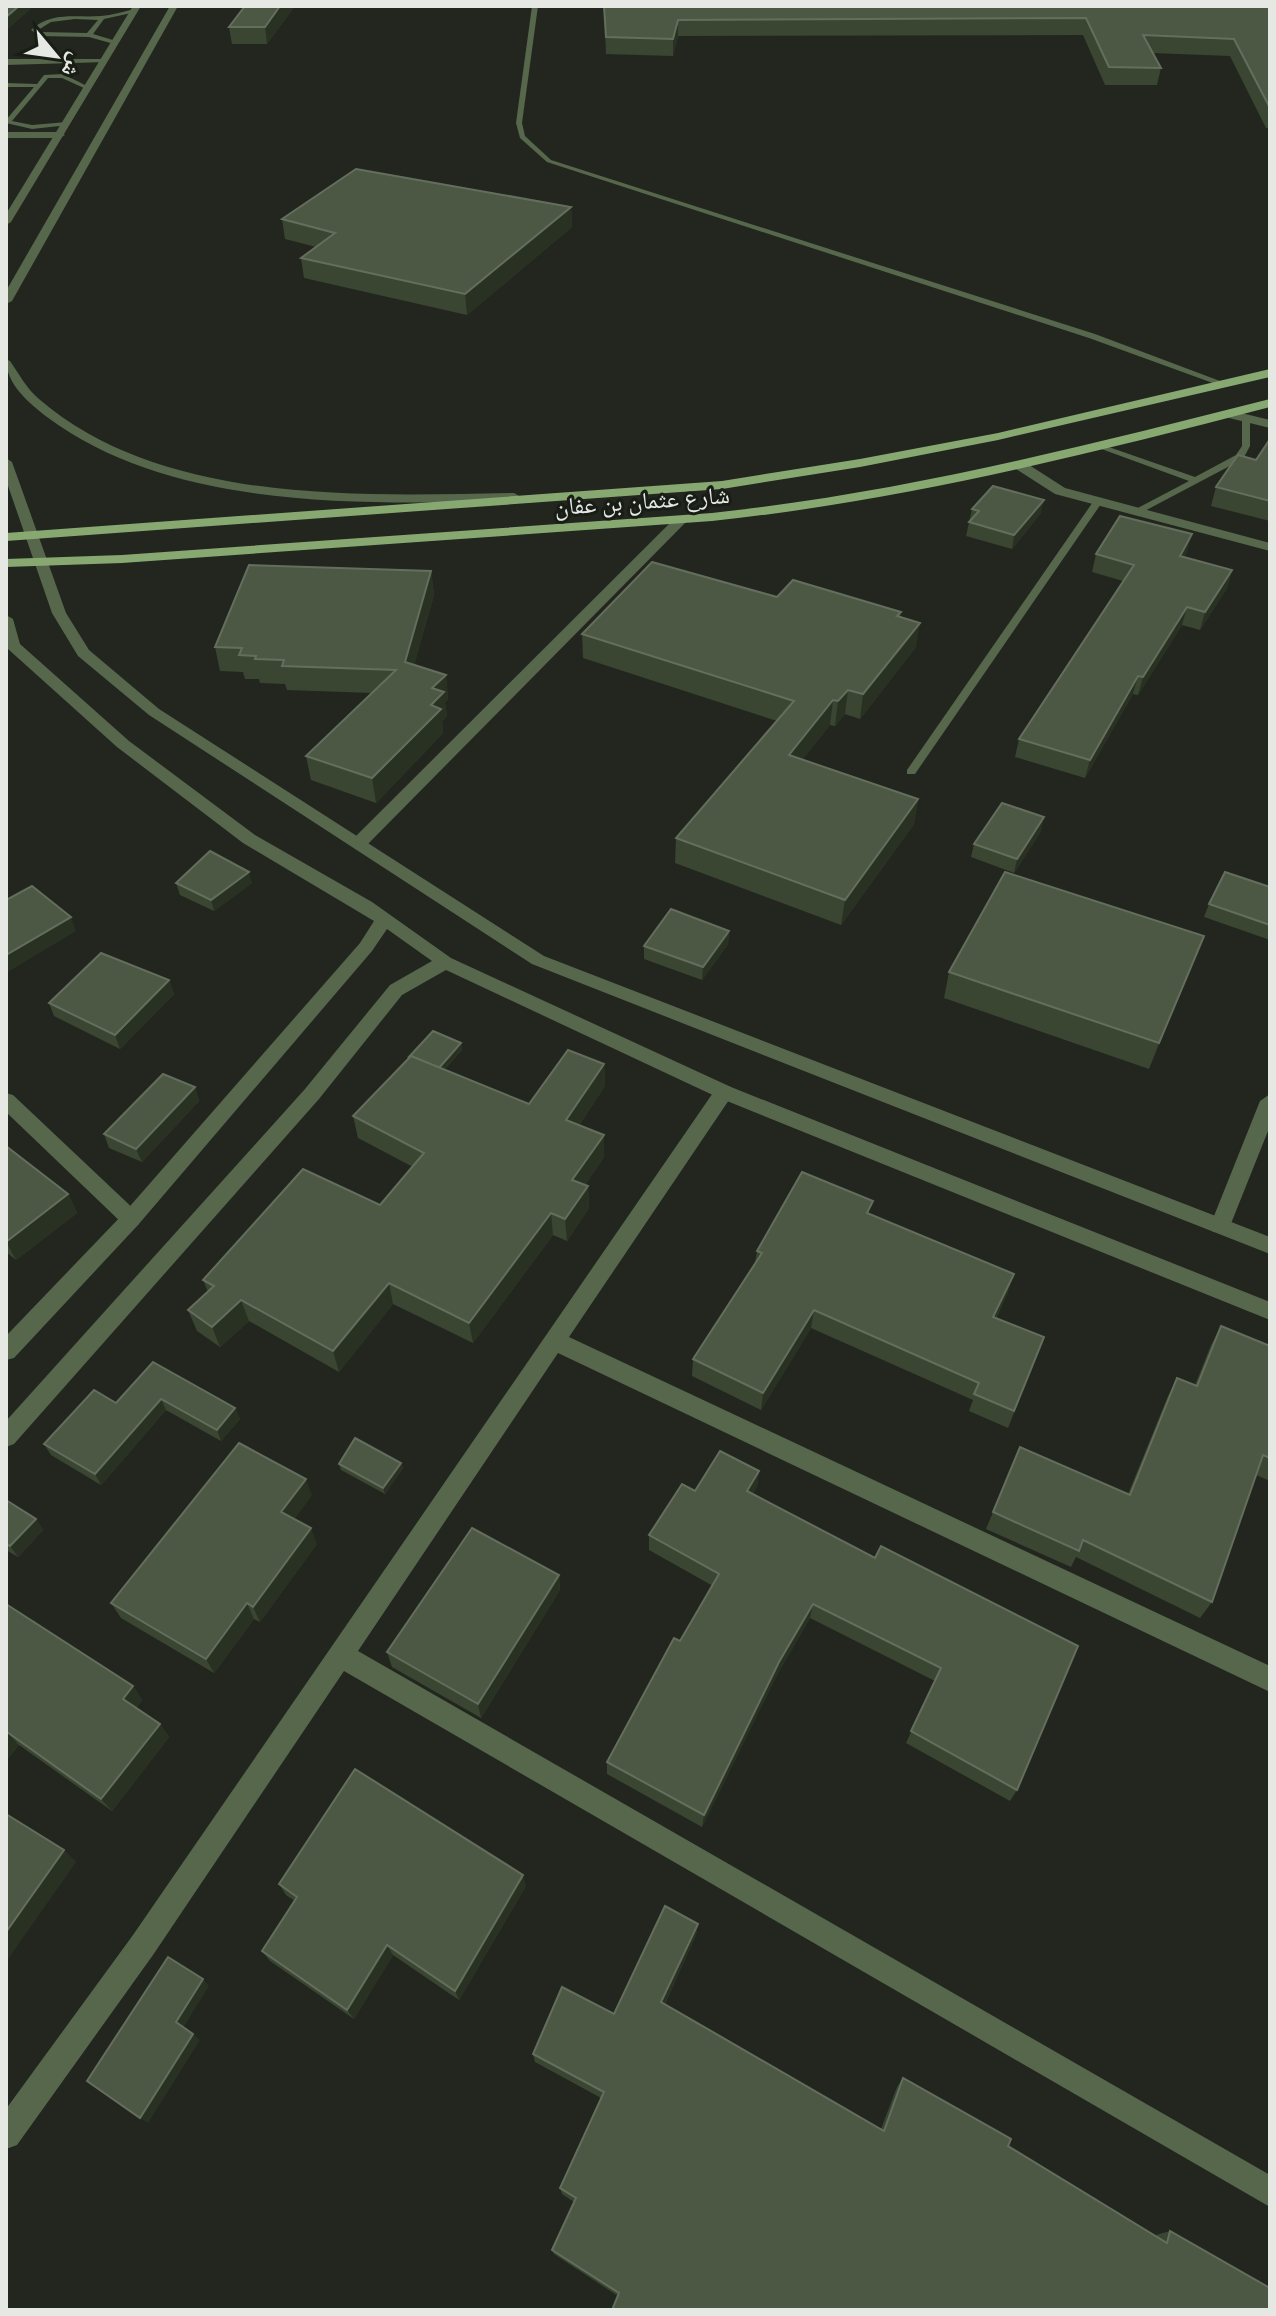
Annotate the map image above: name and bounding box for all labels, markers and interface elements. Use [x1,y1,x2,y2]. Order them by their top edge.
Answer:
north arrow [16,16,96,96]
text: ش [56,49,92,83]
street label: شارع عثمان بن عفان [553,478,731,522]

